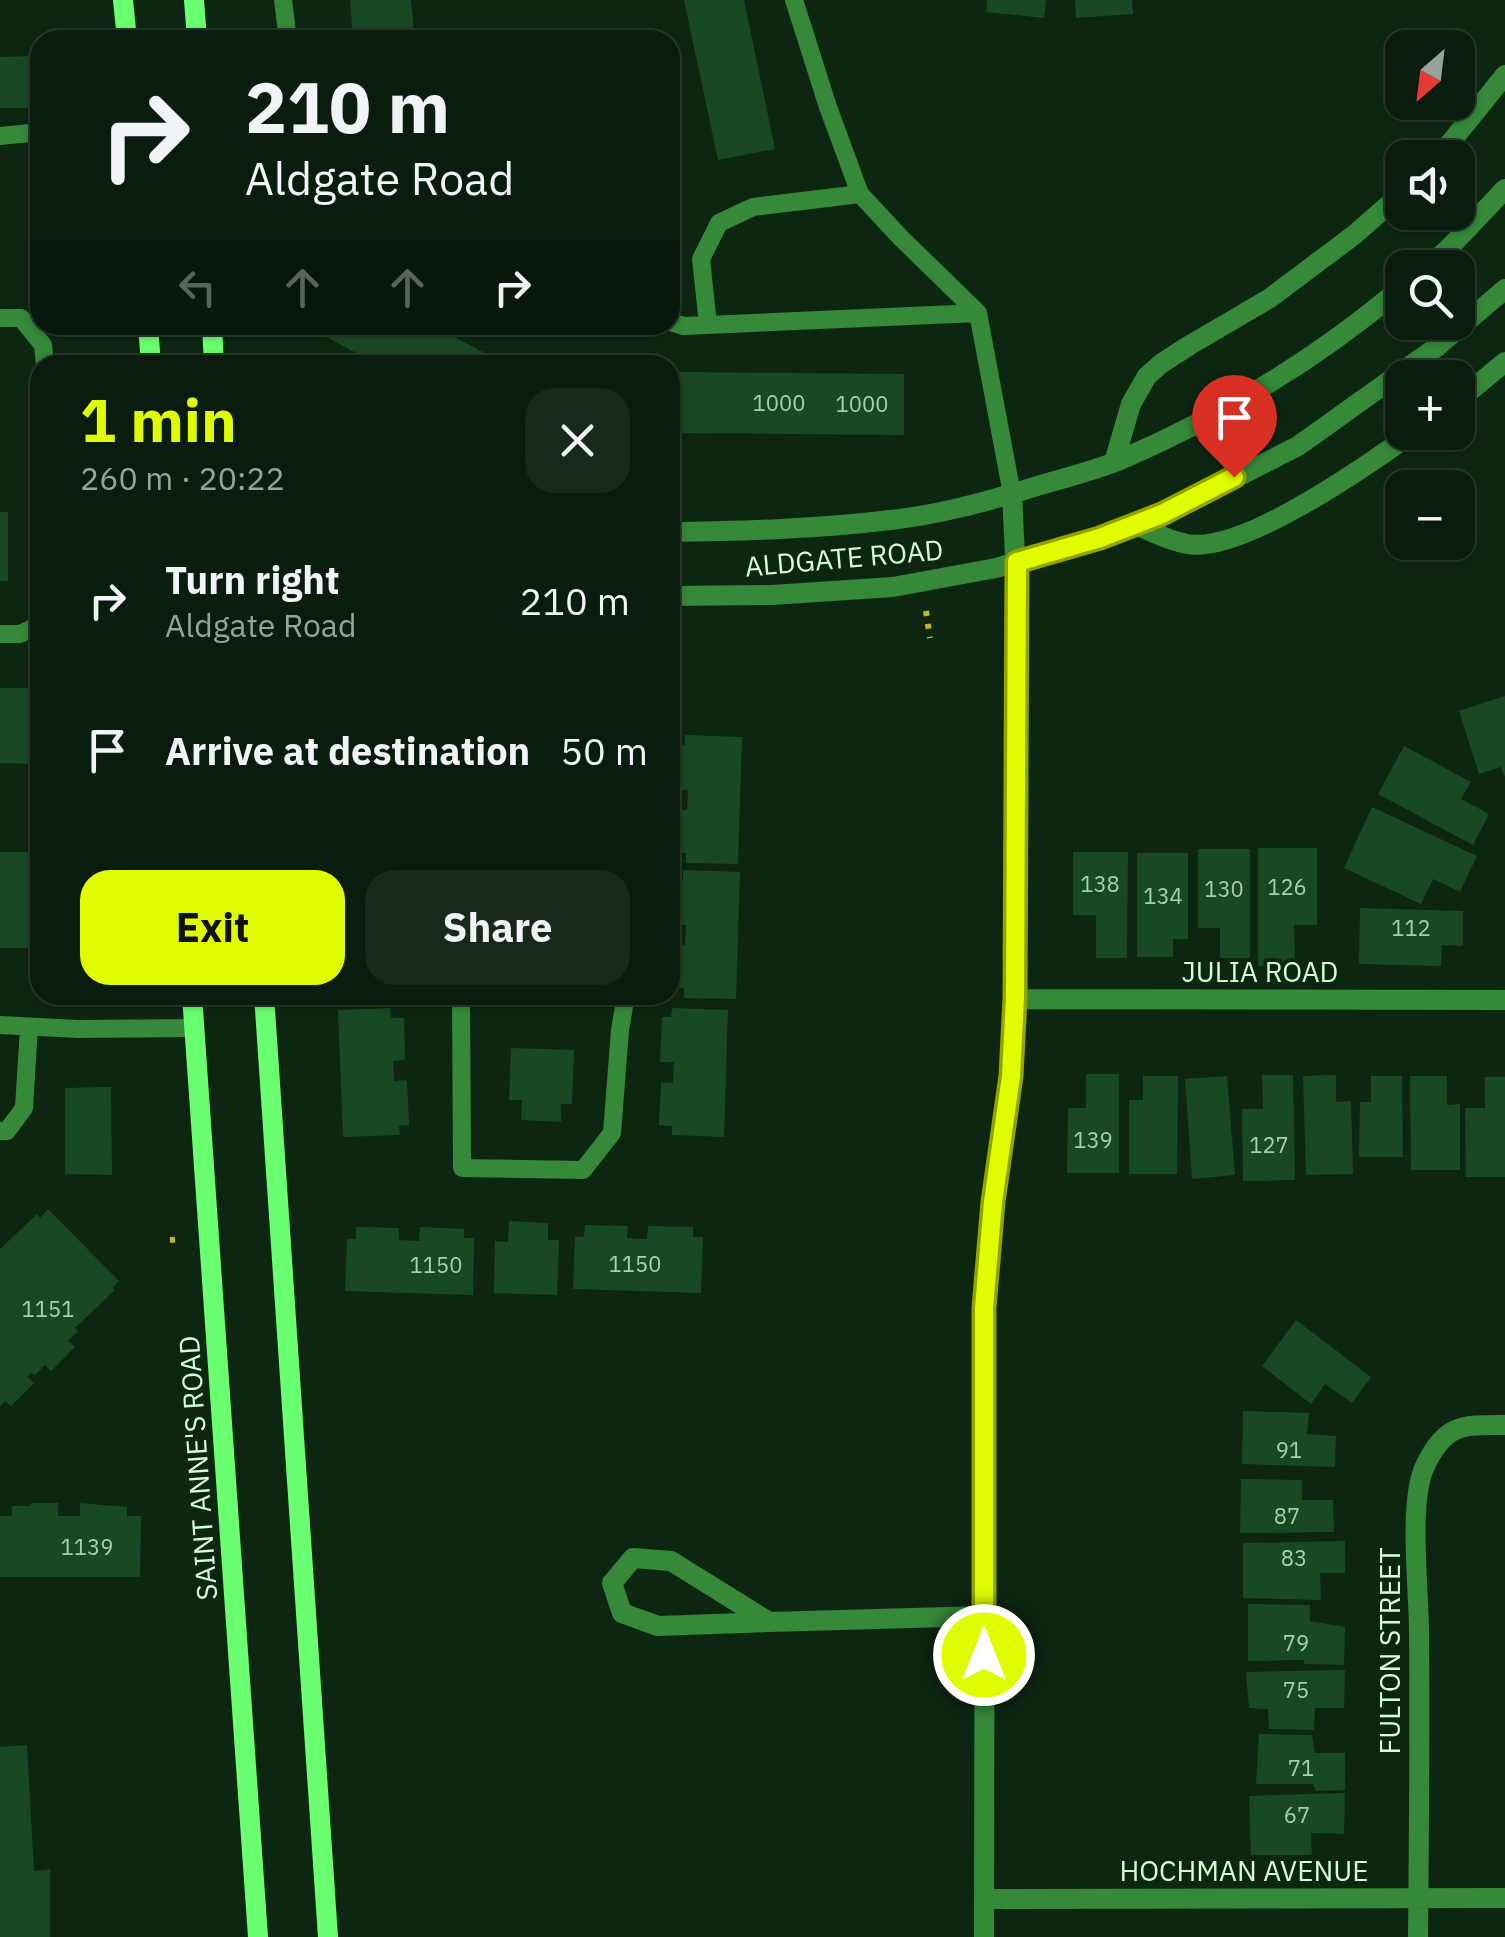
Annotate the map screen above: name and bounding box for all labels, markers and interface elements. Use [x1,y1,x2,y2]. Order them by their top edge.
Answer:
north arrow [1385,30,1475,120]
map controls [1385,30,1475,560]
text: 210 m [245,61,450,152]
icon: right [80,70,210,200]
button: sound [1385,140,1475,230]
text: Aldgate Road [245,149,514,207]
button: search [1385,250,1475,340]
icon: left [170,260,225,315]
icon: ahead [275,260,330,315]
icon: ahead [380,260,435,315]
icon: right [485,260,540,315]
button: + [1385,360,1475,450]
pin [1192,375,1277,478]
text: 1 min [80,380,237,459]
button: close [525,388,630,493]
house number: 1000 [753,388,805,417]
house number: 1000 [836,389,888,418]
icon: arrive [1207,390,1262,445]
text: 260 m · 20:22 [80,457,285,499]
button: − [1385,470,1475,560]
street label: ALDGATE ROAD [743,530,945,585]
text: Turn right [165,555,340,604]
icon: right [80,573,135,628]
text: 210 m [519,576,630,625]
text: Aldgate Road [165,604,356,646]
icon: arrive [80,723,135,778]
text: Arrive at destination [165,726,530,775]
text: 50 m [560,726,648,775]
house number: 138 [1080,869,1120,898]
button: Exit [80,870,345,985]
button: Share [365,870,630,985]
house number: 126 [1267,872,1307,901]
house number: 130 [1204,874,1244,903]
house number: 134 [1143,881,1183,910]
house number: 112 [1391,913,1431,942]
street label: JULIA ROAD [1182,953,1338,990]
house number: 139 [1073,1125,1113,1154]
house number: 127 [1249,1130,1289,1159]
house number: 1150 [609,1249,661,1278]
house number: 1150 [410,1250,462,1279]
house number: 1151 [22,1294,74,1323]
street label: SAINT ANNE'S ROAD [170,1334,225,1602]
house number: 91 [1276,1435,1302,1464]
house number: 87 [1274,1501,1300,1530]
house number: 1139 [61,1532,113,1561]
house number: 83 [1281,1543,1307,1572]
street label: FULTON STREET [1371,1548,1408,1754]
position arrow [932,1603,1036,1707]
house number: 79 [1283,1628,1309,1657]
house number: 75 [1283,1675,1309,1704]
house number: 71 [1288,1753,1314,1782]
house number: 67 [1284,1800,1310,1829]
street label: HOCHMAN AVENUE [1119,1852,1369,1889]

